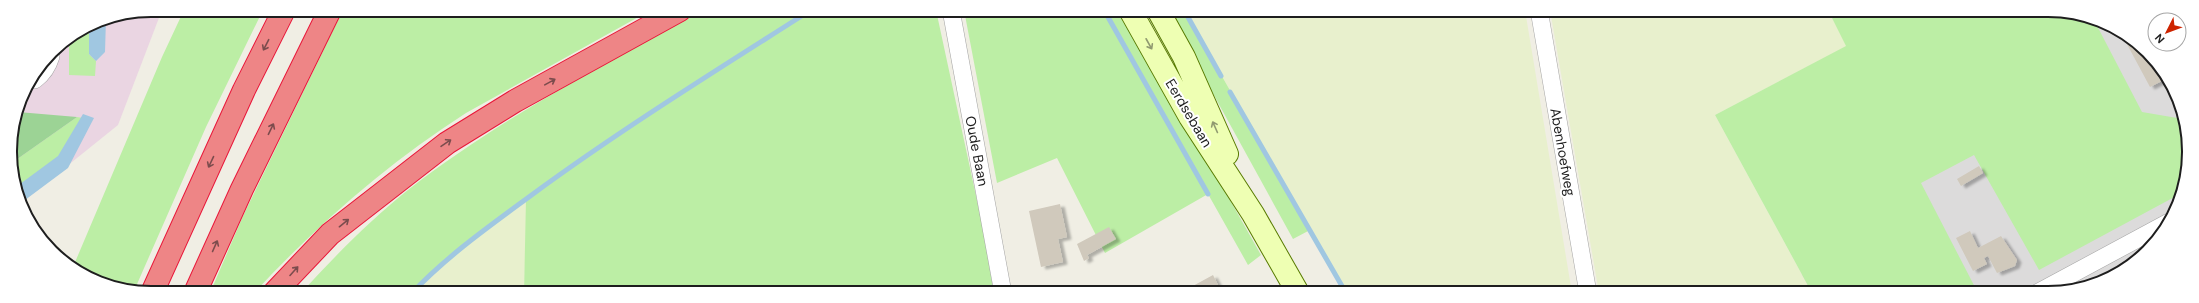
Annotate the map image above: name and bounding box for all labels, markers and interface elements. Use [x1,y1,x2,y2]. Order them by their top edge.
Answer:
north arrow [2147,12,2187,52]
text: N [2152,31,2167,46]
one-way arrow [1145,38,1153,50]
one-way arrow [262,39,270,51]
street label: Eerdsebaan [1162,76,1216,150]
one-way arrow [543,78,555,85]
street label: Abenhoefweg [1546,106,1580,198]
street label: Oude Baan [961,114,993,188]
one-way arrow [1211,121,1218,133]
one-way arrow [268,123,275,135]
one-way arrow [441,139,452,147]
one-way arrow [207,156,214,168]
one-way arrow [338,218,349,227]
one-way arrow [212,241,220,253]
one-way arrow [289,266,298,276]

